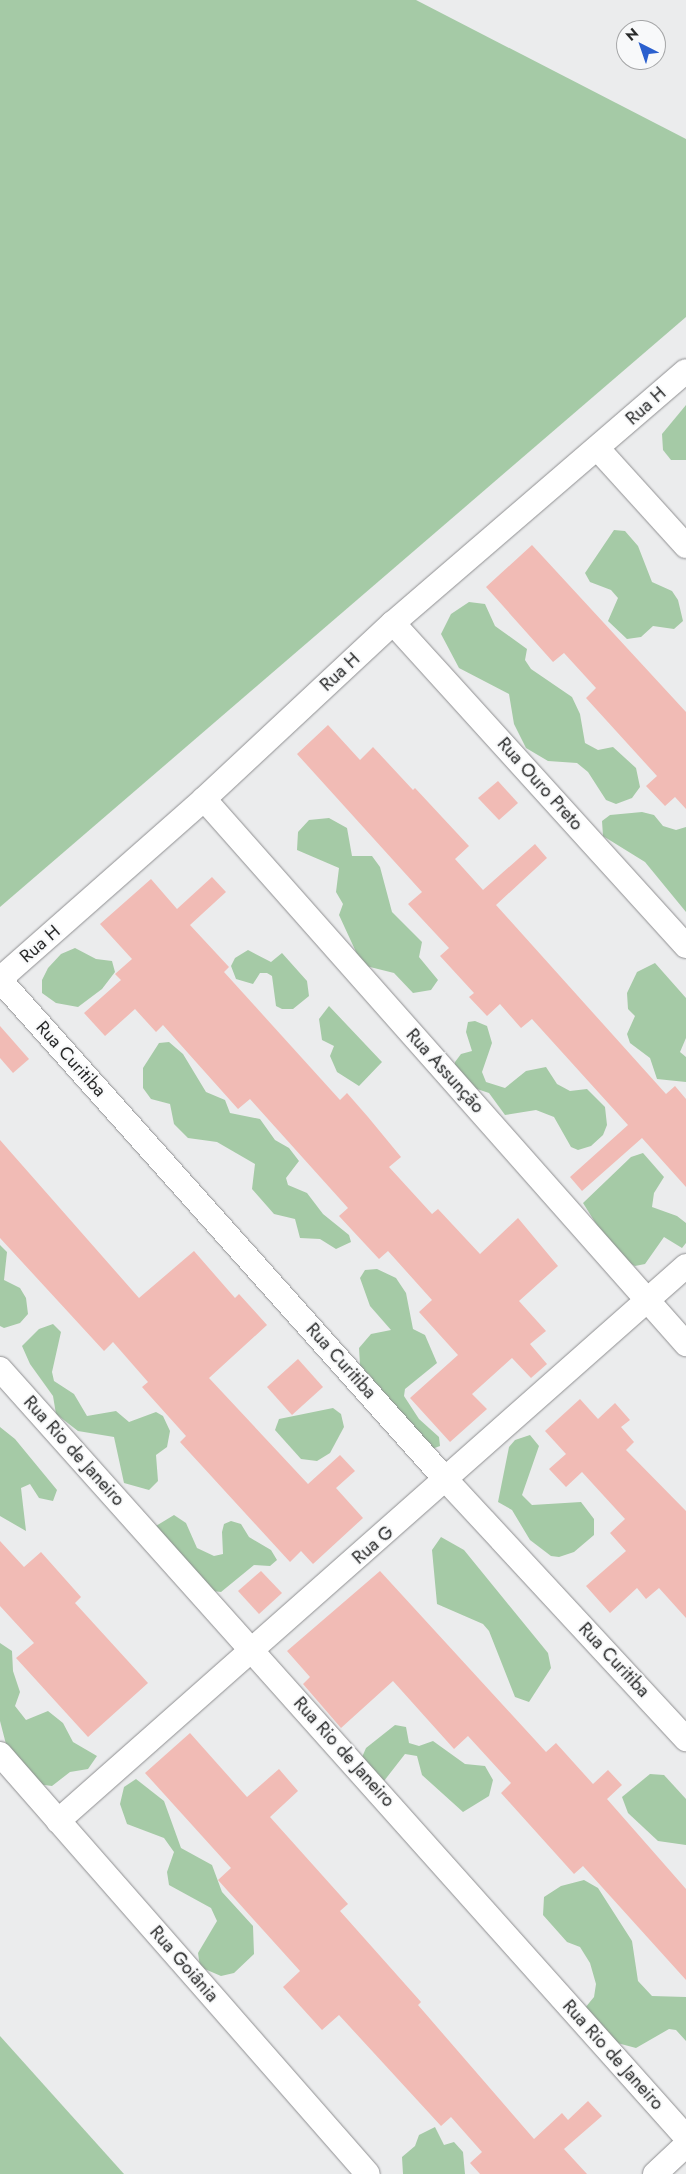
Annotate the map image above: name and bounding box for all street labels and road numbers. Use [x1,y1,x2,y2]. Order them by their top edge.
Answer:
street label: Rua H [622,382,670,430]
street label: Rua H [316,648,364,696]
street label: Rua Ouro Preto [493,733,587,835]
street label: Rua H [15,921,65,967]
street label: Rua Curitiba [31,1017,111,1101]
street label: Rua Assunção [401,1024,489,1118]
street label: Rua Curitiba [301,1319,381,1403]
street label: Rua Rio de Janeiro [19,1392,129,1510]
street label: Rua G [348,1521,398,1569]
street label: Rua Curitiba [574,1618,654,1702]
street label: Rua Rio de Janeiro [289,1693,399,1811]
street label: Rua Goiânia [145,1922,223,2006]
street label: Rua Rio de Janeiro [558,1996,668,2114]

